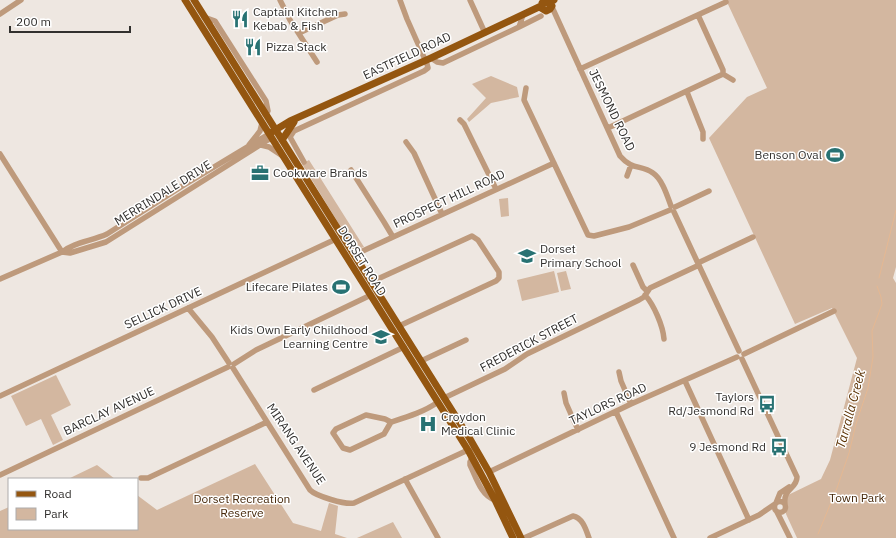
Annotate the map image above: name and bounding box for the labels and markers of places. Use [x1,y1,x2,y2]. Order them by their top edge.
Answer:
place label: Captain Kitchen Kebab & Fish [253,4,338,33]
restaurant icon: Captain Kitchen Kebab & Fish [230,9,250,29]
restaurant icon: Pizza Stack [243,37,263,57]
place label: Pizza Stack [266,39,327,54]
sports icon: Benson Oval [825,145,845,165]
place label: Benson Oval [755,147,822,162]
office icon: Cookware Brands [250,163,270,183]
place label: Cookware Brands [273,165,368,180]
place label: Dorset Primary School [540,241,621,270]
school or university icon: Dorset Primary School [517,246,537,266]
sports icon: Lifecare Pilates [331,277,351,297]
place label: Lifecare Pilates [246,279,328,294]
place label: Kids Own Early Childhood Learning Centre [230,322,368,351]
school or university icon: Kids Own Early Childhood Learning Centre [371,327,391,347]
place label: Taylors Rd/Jesmond Rd [668,389,754,418]
bus stop icon: Taylors Rd/Jesmond Rd [757,394,777,414]
place label: Croydon Medical Clinic [441,409,515,438]
hospital icon: Croydon Medical Clinic [418,414,438,434]
bus stop icon: 9 Jesmond Rd [769,437,789,457]
place label: 9 Jesmond Rd [689,439,766,454]

